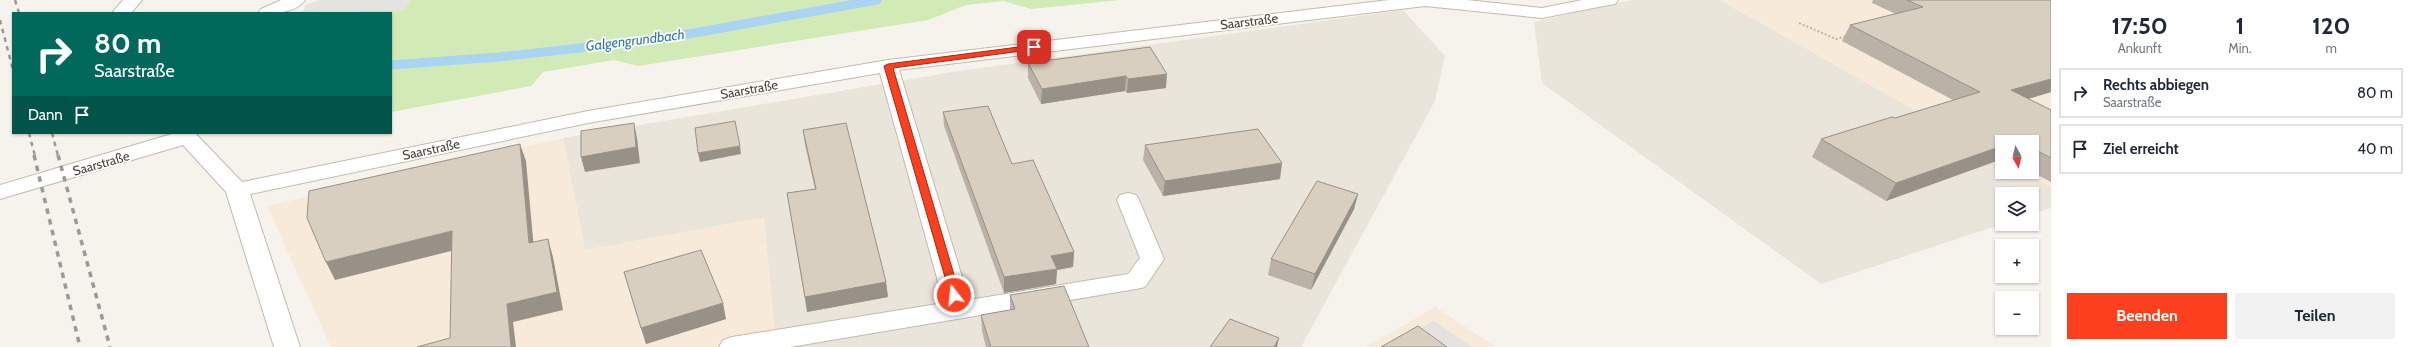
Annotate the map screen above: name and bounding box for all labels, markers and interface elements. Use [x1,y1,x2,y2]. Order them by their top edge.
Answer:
street label: Saarstraße [1219,9,1279,32]
text: 17:50 [2112,11,2168,40]
text: 1 [2235,11,2244,40]
text: 120 [2312,11,2350,40]
water label: Galgengrundbach [585,25,685,55]
text: 80 m [94,26,161,60]
icon: right [28,28,80,80]
pin [1017,30,1051,64]
icon: arrive [1023,36,1045,58]
text: Ankunft [2118,40,2162,56]
text: Min. [2228,40,2251,56]
text: m [2326,40,2337,56]
text: Saarstraße [94,60,175,82]
street label: Saarstraße [719,76,779,102]
text: Rechts abbiegen [2103,76,2209,94]
icon: right [2069,82,2091,104]
text: 80 m [2357,84,2393,102]
text: Saarstraße [2103,94,2161,110]
icon: arrive [71,104,93,126]
text: Dann [28,106,63,124]
street label: Saarstraße [401,135,462,163]
north arrow [1995,135,2039,179]
map controls [1995,135,2039,335]
icon: arrive [2069,138,2091,160]
text: Ziel erreicht [2103,140,2179,158]
text: 40 m [2357,140,2393,158]
street label: Saarstraße [71,147,132,179]
button: layers [1995,187,2039,231]
button: + [1995,239,2039,283]
position arrow [933,274,975,316]
button: − [1995,291,2039,335]
button: Beenden [2067,293,2227,339]
button: Teilen [2235,293,2395,339]

